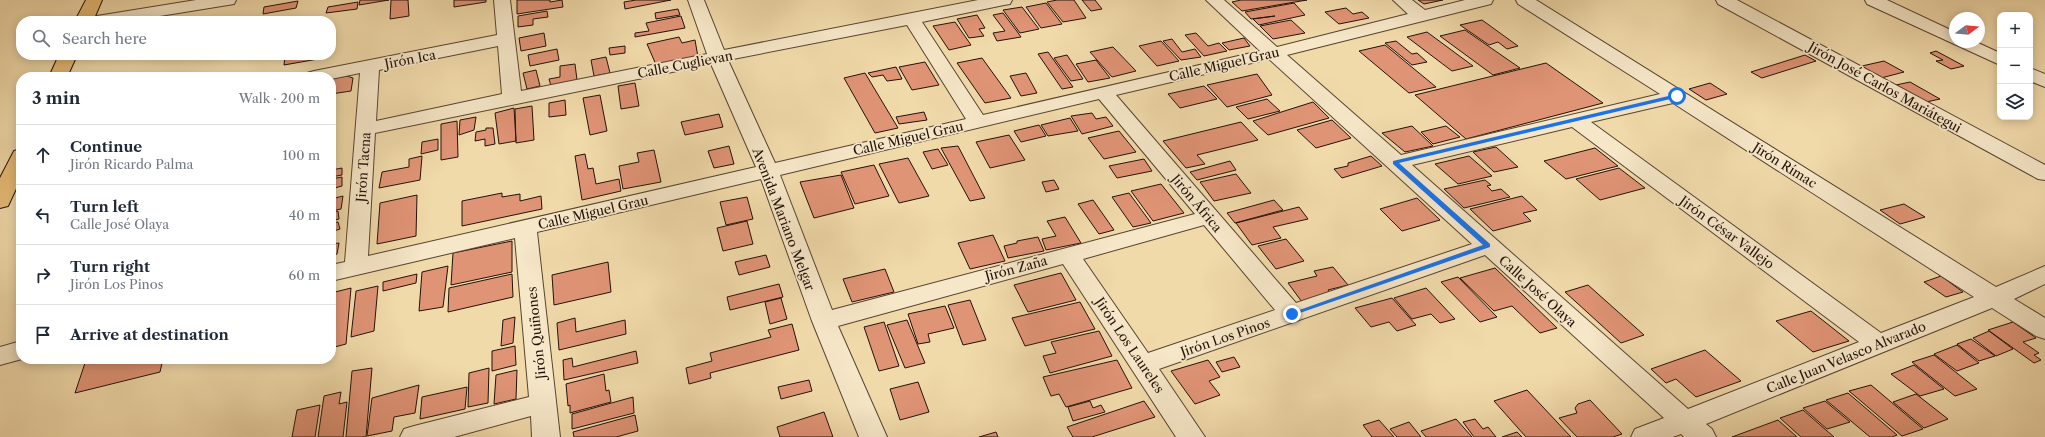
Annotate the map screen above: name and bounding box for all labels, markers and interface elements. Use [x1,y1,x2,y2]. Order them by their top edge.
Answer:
north arrow [1949,12,1985,48]
map controls [1997,12,2033,120]
button: + [1997,12,2033,48]
search box [16,16,336,60]
icon: search [30,27,52,49]
text: Search here [62,29,147,48]
street label: Jirón José Carlos Mariátegui [1804,37,1964,136]
street label: Calle Miguel Grau [1167,44,1281,84]
street label: Jirón Ica [381,46,437,72]
street label: Calle Cuglievan [636,47,734,81]
button: − [1997,48,2033,84]
button: layers [1997,84,2033,120]
route start [1668,87,1686,105]
text: 3 min [32,88,81,108]
text: Walk · 200 m [239,90,320,106]
street label: Calle Miguel Grau [851,118,965,158]
street label: Jirón Tacna [352,131,373,205]
text: Continue [70,137,142,156]
street label: Jirón Rímac [1748,138,1820,191]
icon: ahead [32,144,54,166]
street label: Avenida Mariano Melgar [749,144,819,293]
text: 100 m [282,147,320,163]
text: Jirón Ricardo Palma [70,156,193,172]
street label: Jirón África [1167,169,1226,235]
street label: Jirón César Vallejo [1675,191,1778,272]
street label: Calle Miguel Grau [536,192,650,232]
text: Turn left [70,197,139,216]
icon: left [32,204,54,226]
text: 40 m [289,207,320,223]
text: Calle José Olaya [70,216,169,232]
street label: Jirón Zaña [981,252,1049,285]
street label: Calle José Olaya [1496,252,1580,330]
text: Turn right [70,257,150,276]
icon: right [32,264,54,286]
text: 60 m [289,267,320,283]
text: Jirón Los Pinos [70,276,163,292]
street label: Jirón Quiñones [523,285,549,382]
street label: Jirón Los Laureles [1091,293,1168,396]
route end [1283,305,1301,323]
street label: Jirón Los Pinos [1176,314,1272,360]
street label: Calle Juan Velasco Alvarado [1764,318,1928,396]
icon: arrive [32,324,54,346]
text: Arrive at destination [70,325,229,344]

